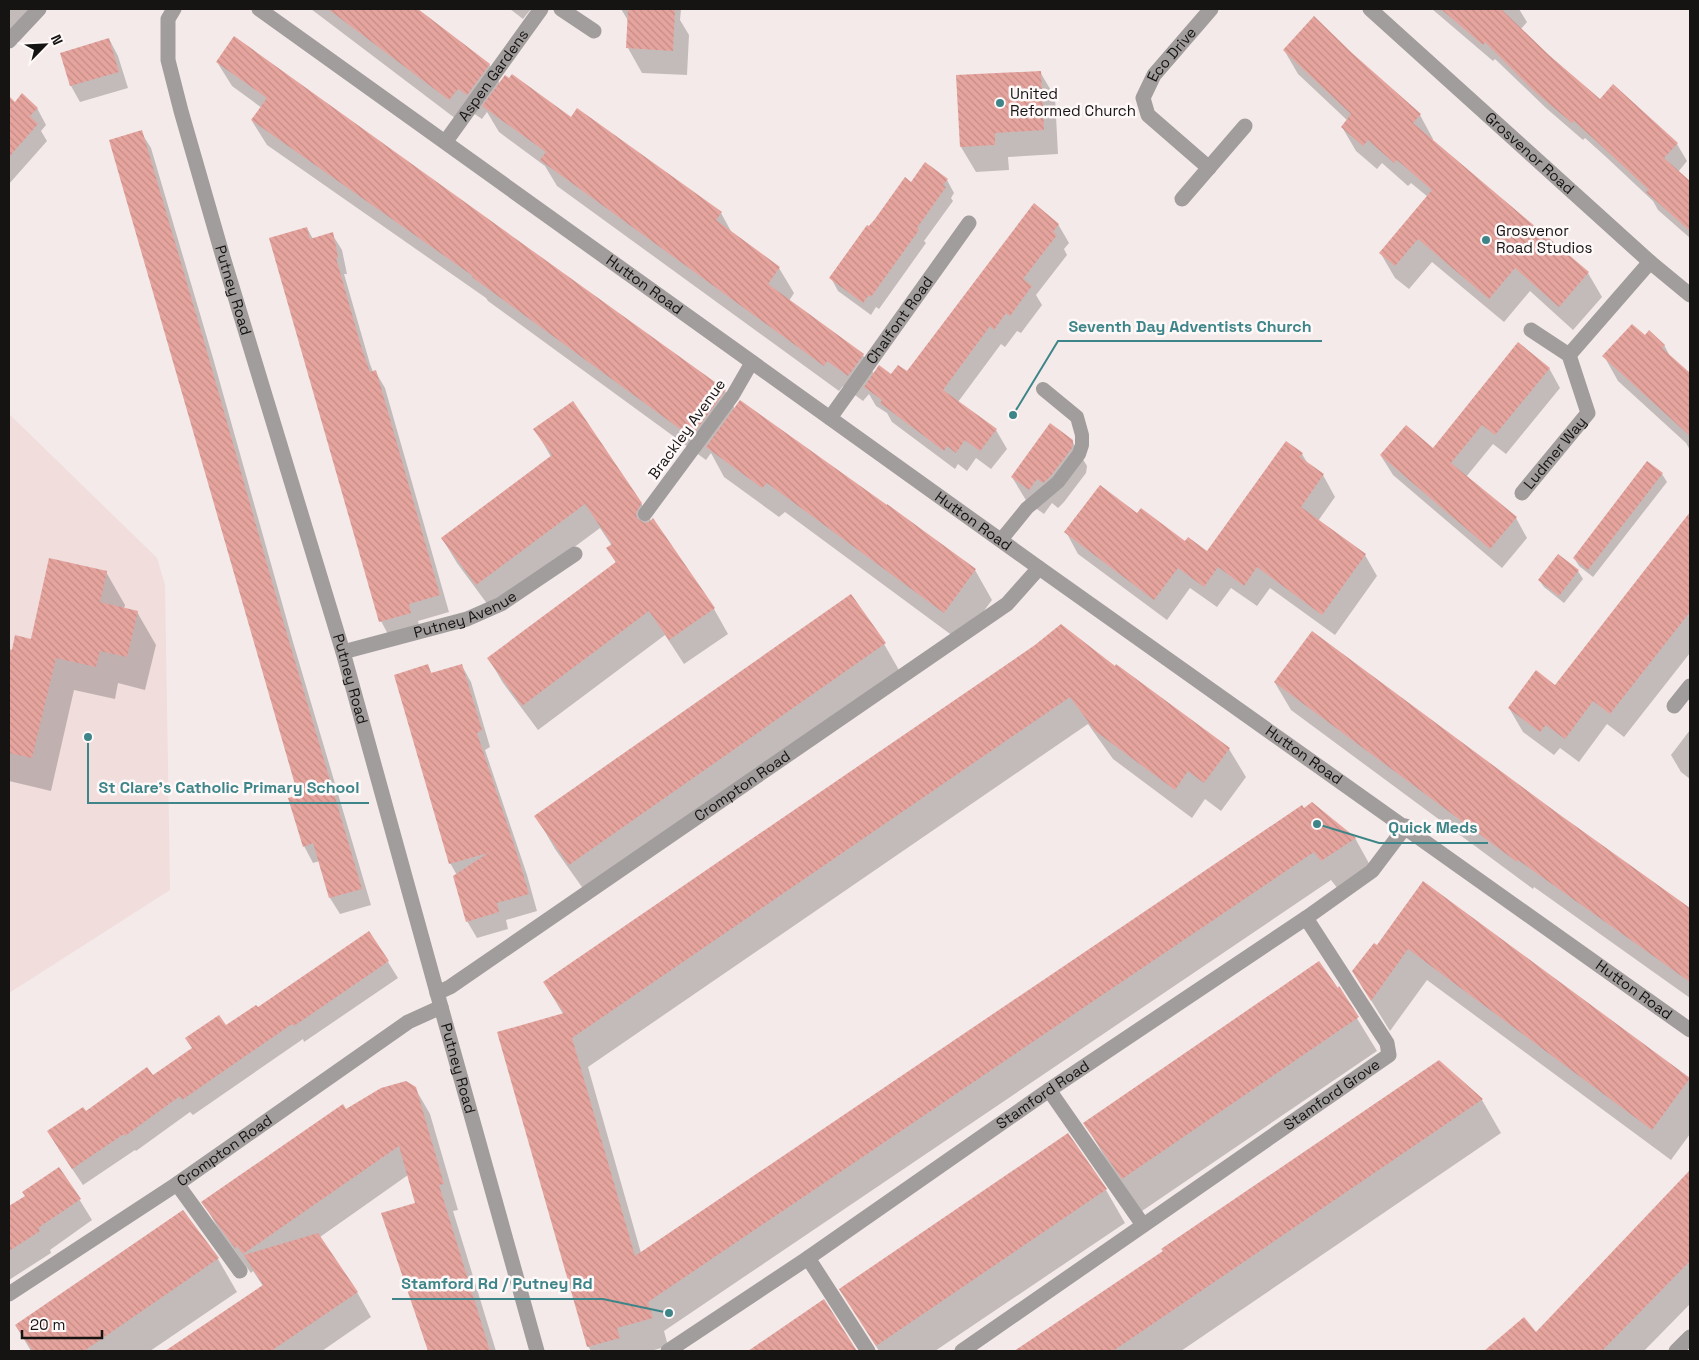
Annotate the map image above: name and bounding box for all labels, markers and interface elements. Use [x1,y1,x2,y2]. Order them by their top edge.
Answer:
north arrow [20,20,70,70]
street label: Eco Drive [1142,23,1200,85]
street label: Aspen Gardens [453,25,532,125]
text: N [47,32,67,48]
place label: United Reformed Church [1010,84,1136,120]
marker: United Reformed Church [994,97,1006,109]
street label: Grosvenor Road [1481,108,1578,198]
place label: Grosvenor Road Studios [1496,221,1593,257]
marker: Grosvenor Road Studios [1480,234,1492,246]
street label: Putney Road [211,243,256,337]
street label: Hutton Road [603,250,687,318]
street label: Chalfont Road [862,272,937,368]
callout: Seventh Day Adventists Church [1058,310,1322,341]
text: Seventh Day Adventists Church [1068,316,1312,337]
street label: Brackley Avenue [644,375,729,482]
street label: Ludmer Way [1519,412,1590,493]
street label: Hutton Road [932,487,1016,555]
street label: Putney Avenue [411,586,520,642]
street label: Putney Road [329,631,372,726]
street label: Hutton Road [1262,721,1346,788]
street label: Crompton Road [690,746,794,825]
callout: St Clare's Catholic Primary School [88,772,369,803]
text: St Clare's Catholic Primary School [99,777,359,798]
callout: Quick Meds [1379,812,1488,843]
text: Quick Meds [1388,817,1478,838]
street label: Hutton Road [1592,955,1676,1023]
street label: Putney Road [437,1021,480,1116]
street label: Stamford Grove [1280,1054,1383,1134]
street label: Stamford Road [992,1056,1093,1133]
street label: Crompton Road [173,1110,276,1190]
callout: Stamford Rd / Putney Rd [392,1268,603,1299]
text: Stamford Rd / Putney Rd [401,1273,593,1294]
scale bar [22,1308,102,1340]
text: 20 m [30,1315,65,1334]

